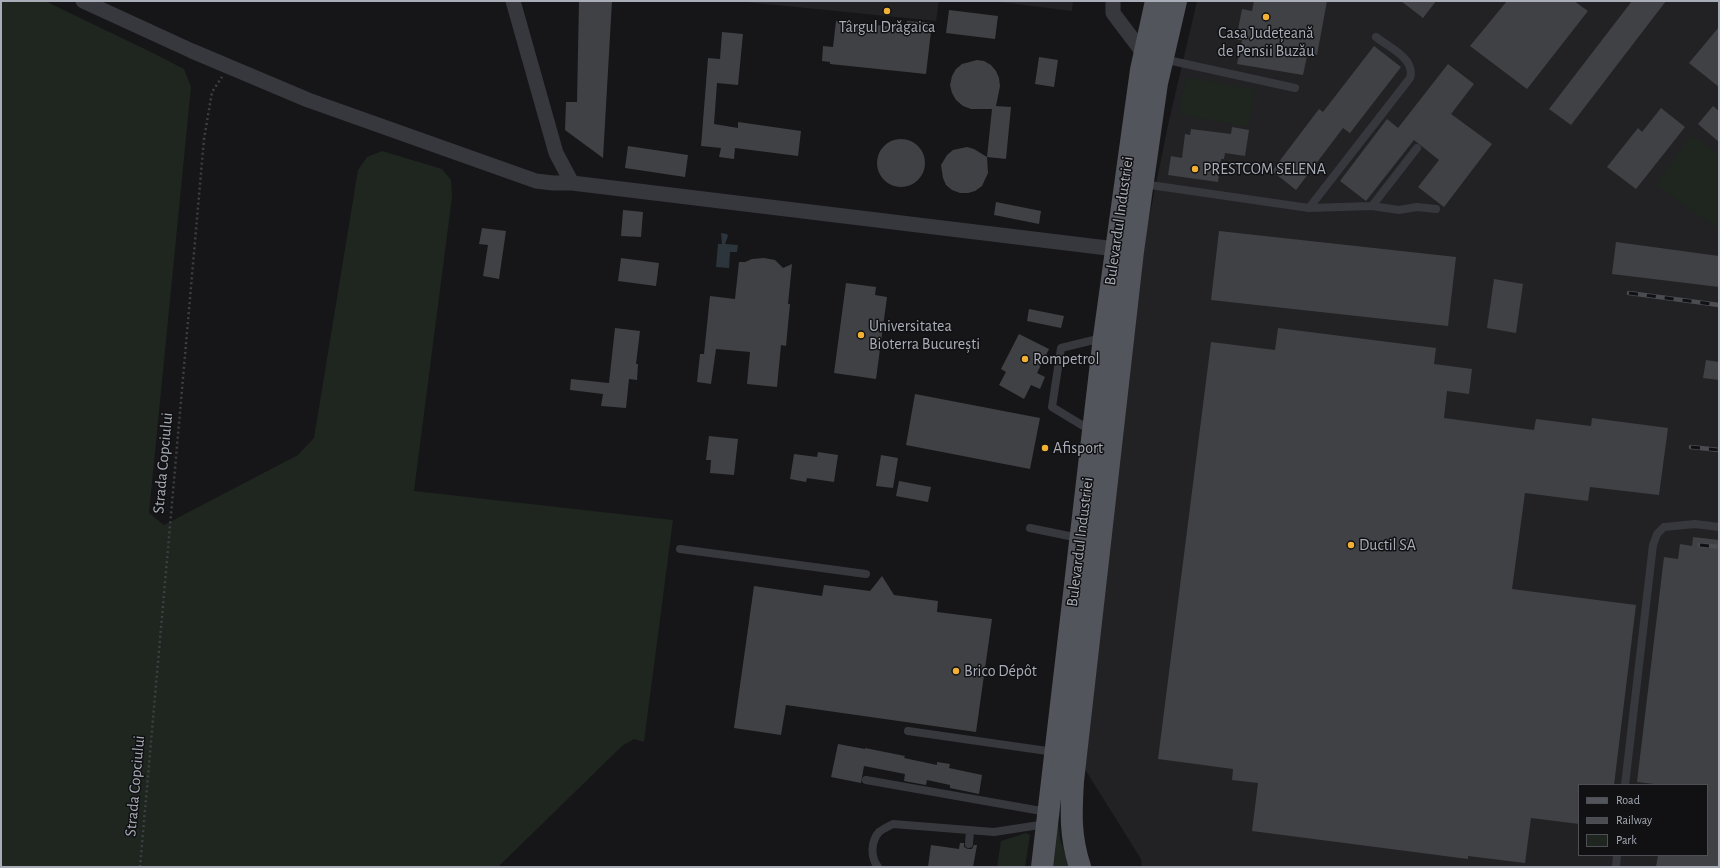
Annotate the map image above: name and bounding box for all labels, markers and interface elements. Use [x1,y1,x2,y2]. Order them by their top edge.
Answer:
marker: Târgul Drăgaica [882,6,892,16]
marker: Casa Județeană de Pensii Buzău [1261,12,1271,22]
place label: Târgul Drăgaica [839,17,935,37]
place label: Casa Județeană de Pensii Buzău [1218,23,1314,61]
street label: Bulevardul Industriei [1100,155,1138,287]
place label: PRESTCOM SELENA [1203,159,1326,179]
marker: PRESTCOM SELENA [1190,164,1200,174]
place label: Universitatea Bioterra București [869,316,980,354]
marker: Universitatea Bioterra București [856,330,866,340]
place label: Rompetrol [1033,349,1099,369]
marker: Rompetrol [1020,354,1030,364]
street label: Strada Copciului [149,412,177,514]
place label: Afisport [1053,438,1103,458]
marker: Afisport [1040,443,1050,453]
street label: Bulevardul Industriei [1063,476,1097,608]
place label: Ductil SA [1359,535,1416,555]
marker: Ductil SA [1346,540,1356,550]
place label: Brico Dépôt [964,661,1037,681]
marker: Brico Dépôt [951,666,961,676]
street label: Strada Copciului [121,735,149,837]
legend [1578,784,1708,856]
text: Road [1616,794,1640,806]
text: Railway [1616,814,1652,826]
text: Park [1616,834,1637,846]

